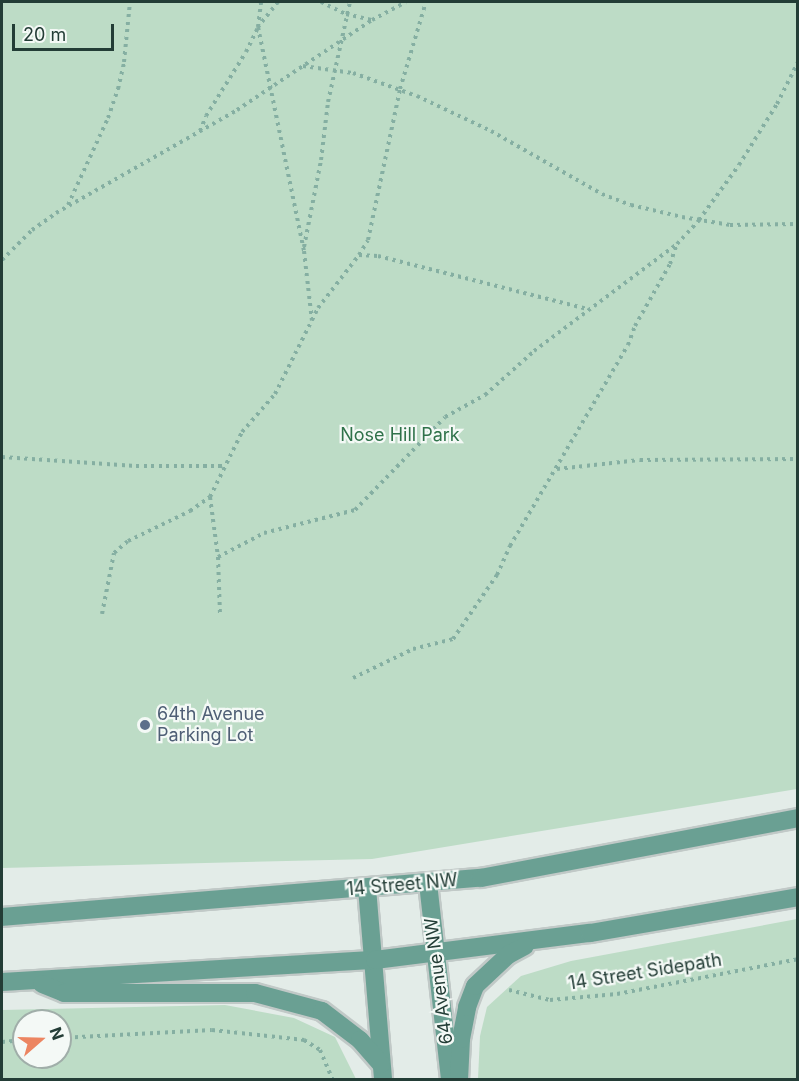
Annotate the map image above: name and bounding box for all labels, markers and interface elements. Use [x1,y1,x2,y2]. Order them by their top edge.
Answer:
scale bar [15,12,117,50]
text: 20 m [23,24,66,45]
park label: Nose Hill Park [340,424,460,446]
place label: 64th Avenue Parking Lot [157,704,265,746]
marker: 64th Avenue Parking Lot [138,718,152,732]
street label: 14 Street NW [346,869,458,901]
street label: 64 Avenue NW [421,916,457,1046]
street label: 14 Street Sidepath [567,949,723,995]
north arrow [12,1009,72,1069]
text: N [46,1024,69,1043]

